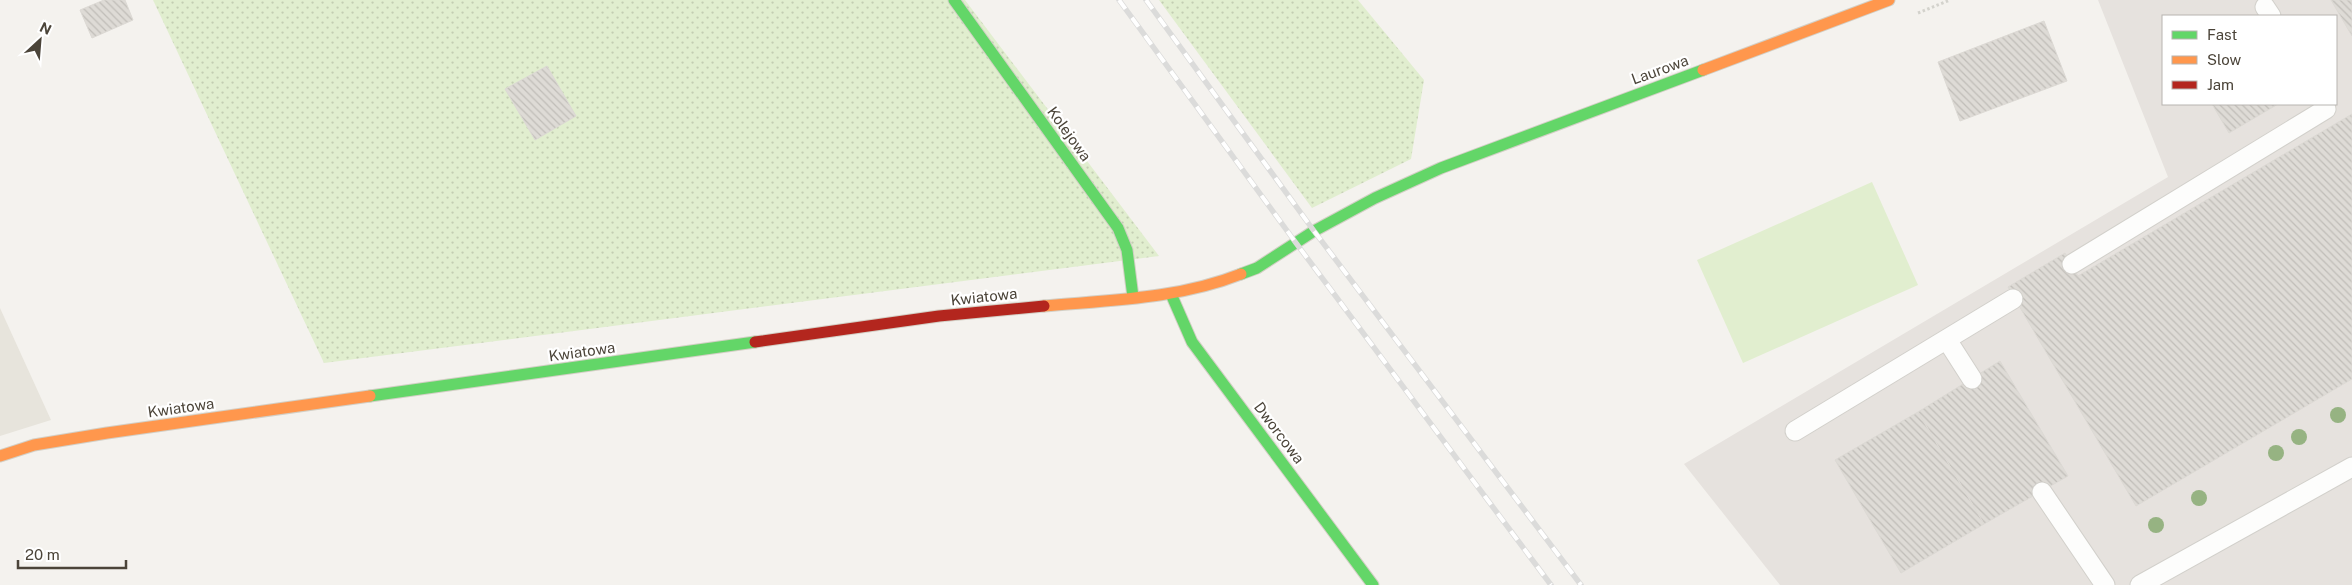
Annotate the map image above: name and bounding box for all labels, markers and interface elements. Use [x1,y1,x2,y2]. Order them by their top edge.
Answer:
north arrow [15,15,65,65]
legend [2162,15,2337,105]
text: N [37,19,54,38]
text: Fast [2207,26,2237,43]
street label: Laurowa [1629,51,1691,88]
text: Slow [2207,51,2242,68]
text: Jam [2207,76,2234,93]
street label: Kolejowa [1044,103,1095,164]
street label: Kwiatowa [950,285,1018,308]
street label: Kwiatowa [548,338,616,365]
street label: Kwiatowa [147,394,215,421]
street label: Dworcowa [1251,399,1308,467]
scale bar [18,538,125,570]
text: 20 m [25,546,60,563]

